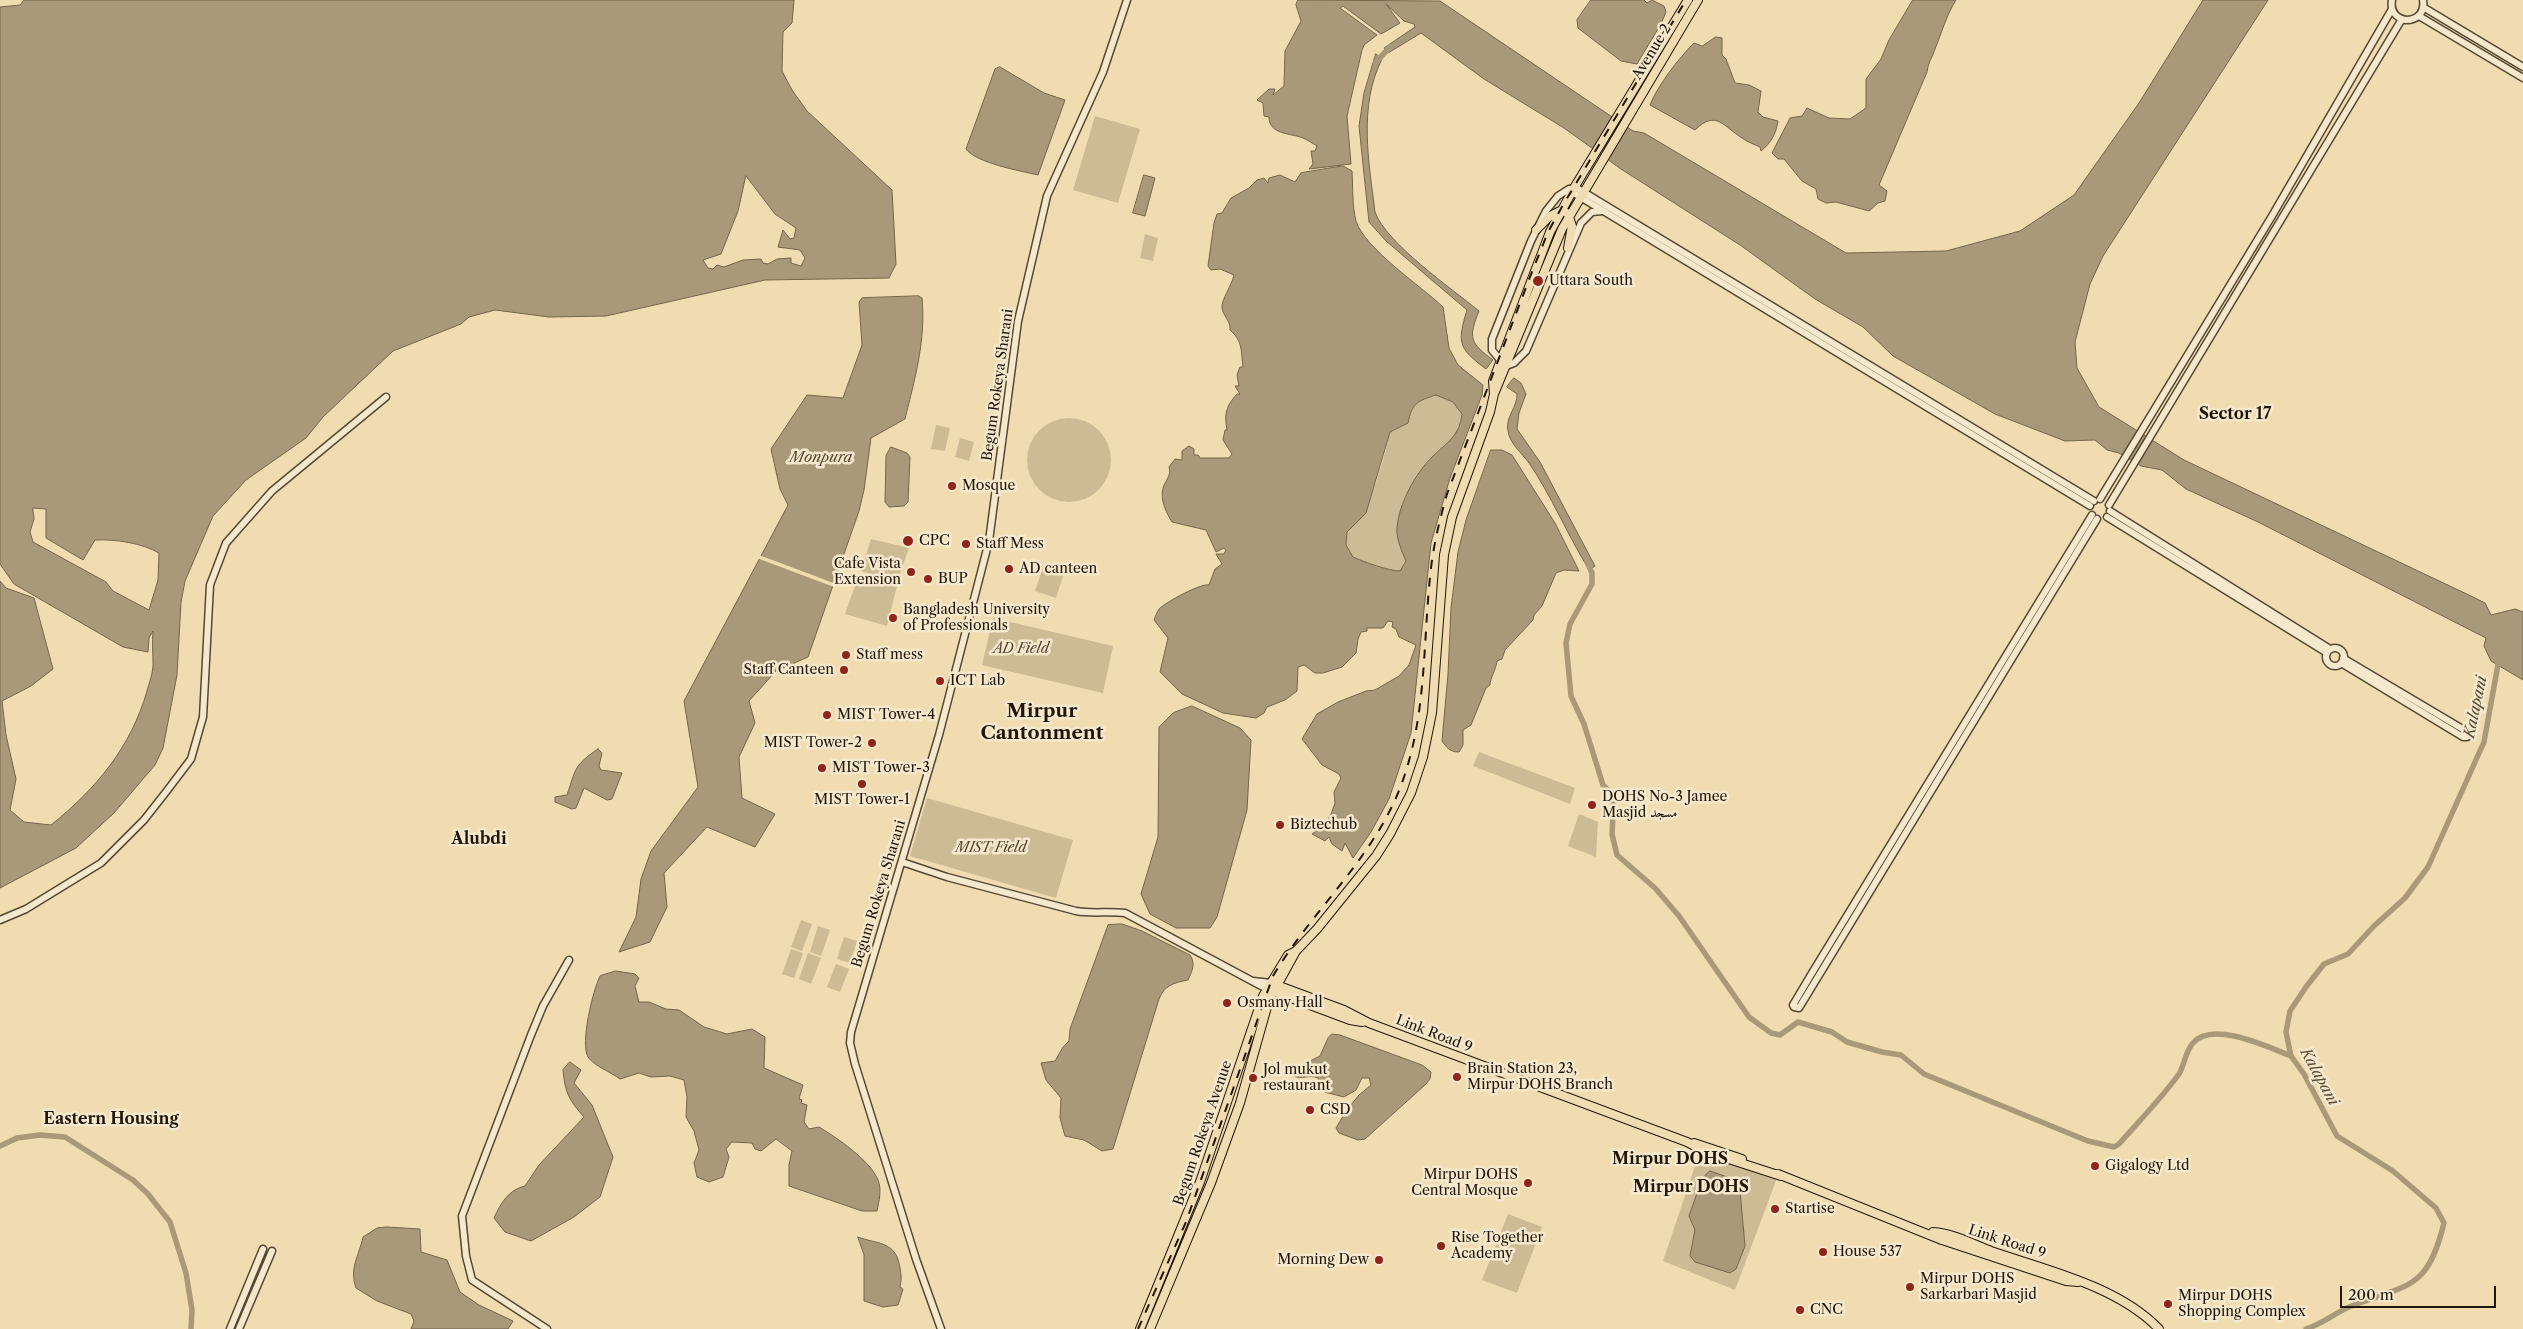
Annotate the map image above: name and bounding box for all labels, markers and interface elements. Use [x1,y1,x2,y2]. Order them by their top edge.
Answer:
street label: Avenue 2 [1629,21,1675,83]
place label: Uttara South [1549,273,1633,289]
marker: Uttara South [1531,274,1545,288]
street label: Begum Rokeya Sharani [979,308,1017,462]
district label: Sector 17 [2199,404,2271,424]
water label: Monpura [789,449,853,467]
place label: Mosque [962,478,1015,494]
marker: Mosque [946,480,958,492]
place label: CPC [919,533,950,549]
marker: CPC [901,534,915,548]
place label: Staff Mess [976,536,1044,552]
marker: Staff Mess [960,538,972,550]
place label: Cafe Vista Extension [834,556,901,588]
place label: AD canteen [1019,561,1097,577]
marker: AD canteen [1003,563,1015,575]
marker: Cafe Vista Extension [905,566,917,578]
place label: BUP [938,571,968,587]
marker: BUP [922,573,934,585]
place label: Bangladesh University of Professionals [903,602,1050,634]
marker: Bangladesh University of Professionals [887,612,899,624]
park label: AD Field [993,641,1049,657]
place label: Staff mess [856,647,923,663]
marker: Staff mess [840,649,852,661]
place label: Staff Canteen [744,662,834,678]
marker: Staff Canteen [838,664,850,676]
place label: ICT Lab [950,673,1005,689]
water label: Kalapani [2461,674,2491,740]
marker: ICT Lab [934,675,946,687]
district label: Mirpur Cantonment [981,701,1103,745]
place label: MIST Tower-4 [837,707,935,723]
marker: MIST Tower-4 [821,709,833,721]
place label: MIST Tower-2 [764,735,862,751]
marker: MIST Tower-2 [866,737,878,749]
place label: MIST Tower-3 [832,760,930,776]
marker: MIST Tower-3 [816,762,828,774]
marker: MIST Tower-1 [856,778,868,790]
place label: DOHS No-3 Jamee Masjid مسجد [1602,789,1727,822]
place label: MIST Tower-1 [814,792,910,808]
marker: DOHS No-3 Jamee Masjid مسجد [1586,799,1598,811]
place label: Biztechub [1290,817,1357,833]
street label: Begum Rokeya Sharani [849,818,909,970]
marker: Biztechub [1274,819,1286,831]
district label: Alubdi [451,829,507,849]
park label: MIST Field [955,840,1027,856]
place label: Osmany Hall [1237,995,1323,1011]
marker: Osmany Hall [1221,997,1233,1009]
street label: Link Road 9 [1393,1012,1475,1056]
water label: Kalapani [2296,1045,2342,1109]
street label: Begum Rokeya Avenue [1170,1058,1236,1208]
place label: Brain Station 23, Mirpur DOHS Branch [1467,1061,1613,1094]
place label: Jol mukut restaurant [1263,1062,1330,1094]
marker: Brain Station 23, Mirpur DOHS Branch [1451,1071,1463,1083]
marker: Jol mukut restaurant [1247,1072,1259,1084]
place label: CSD [1320,1102,1351,1118]
marker: CSD [1304,1104,1316,1116]
district label: Eastern Housing [43,1109,179,1129]
district label: Mirpur DOHS [1612,1149,1728,1169]
place label: Gigalogy Ltd [2105,1158,2190,1174]
marker: Gigalogy Ltd [2089,1160,2101,1172]
place label: Mirpur DOHS Central Mosque [1411,1167,1518,1200]
marker: Mirpur DOHS Central Mosque [1522,1177,1534,1189]
district label: Mirpur DOHS [1633,1177,1749,1197]
place label: Startise [1785,1201,1835,1217]
marker: Startise [1769,1203,1781,1215]
street label: Link Road 9 [1966,1222,2048,1262]
place label: Rise Together Academy [1451,1230,1543,1262]
marker: Rise Together Academy [1435,1240,1447,1252]
place label: House 537 [1833,1244,1902,1260]
marker: House 537 [1817,1246,1829,1258]
place label: Morning Dew [1277,1252,1369,1268]
marker: Morning Dew [1373,1254,1385,1266]
place label: Mirpur DOHS Sarkarbari Masjid [1920,1271,2037,1304]
scale bar [2343,1276,2499,1308]
marker: Mirpur DOHS Sarkarbari Masjid [1904,1281,1916,1293]
text: 200 m [2348,1285,2394,1304]
place label: Mirpur DOHS Shopping Complex [2178,1288,2306,1320]
marker: Mirpur DOHS Shopping Complex [2162,1298,2174,1310]
place label: CNC [1810,1302,1843,1318]
marker: CNC [1794,1304,1806,1316]

